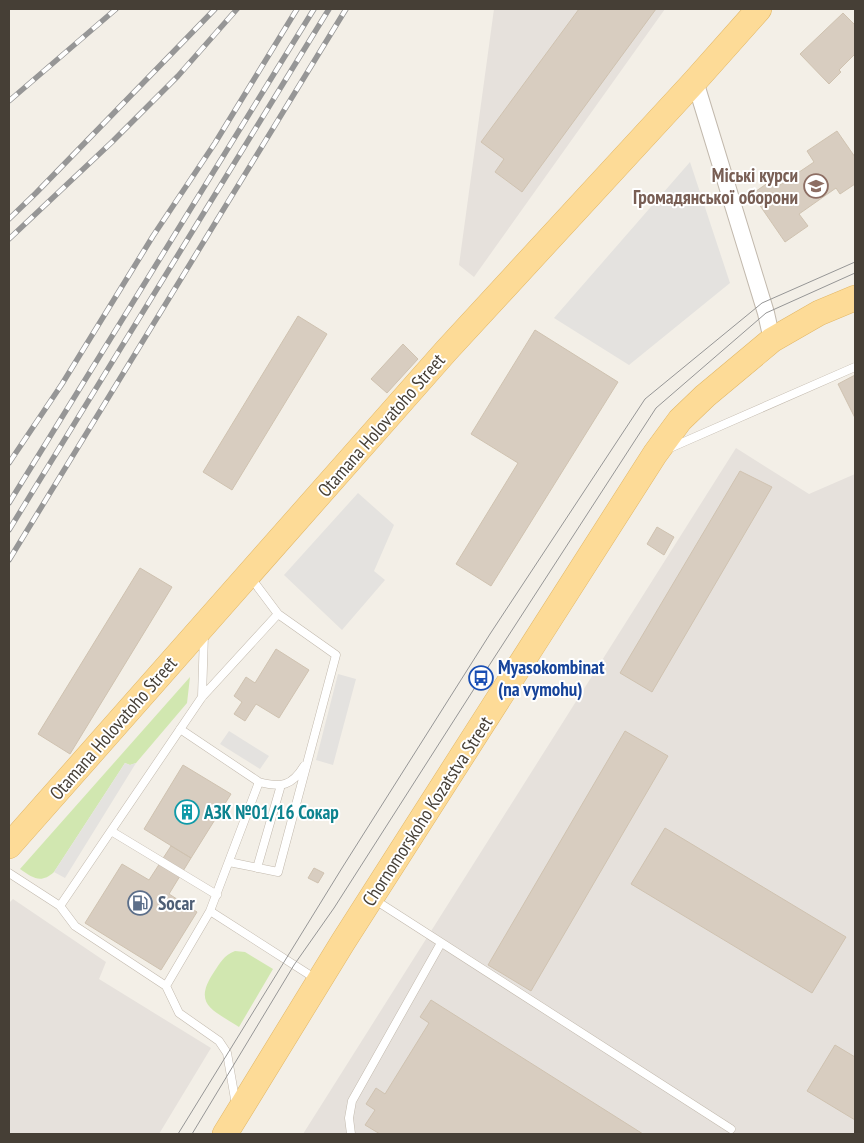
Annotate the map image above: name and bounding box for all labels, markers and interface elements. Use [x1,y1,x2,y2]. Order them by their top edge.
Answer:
place label: Міські курси Громадянської оборони [633,163,798,209]
school or university icon: Міські курси Громадянської оборони [803,173,829,199]
street label: Otamana Holovatoho Street [312,348,450,502]
street label: Otamana Holovatoho Street [44,651,182,805]
place label: Myasokombinat (na vymohu) [498,655,605,701]
bus stop icon: Myasokombinat (na vymohu) [468,665,494,691]
street label: Chornomorskoho Kozatstva Street [357,711,498,910]
building icon: АЗК №01/16 Сокар [174,799,200,825]
place label: АЗК №01/16 Сокар [203,800,339,824]
fuel station icon: Socar [127,890,153,916]
place label: Socar [158,891,195,915]

